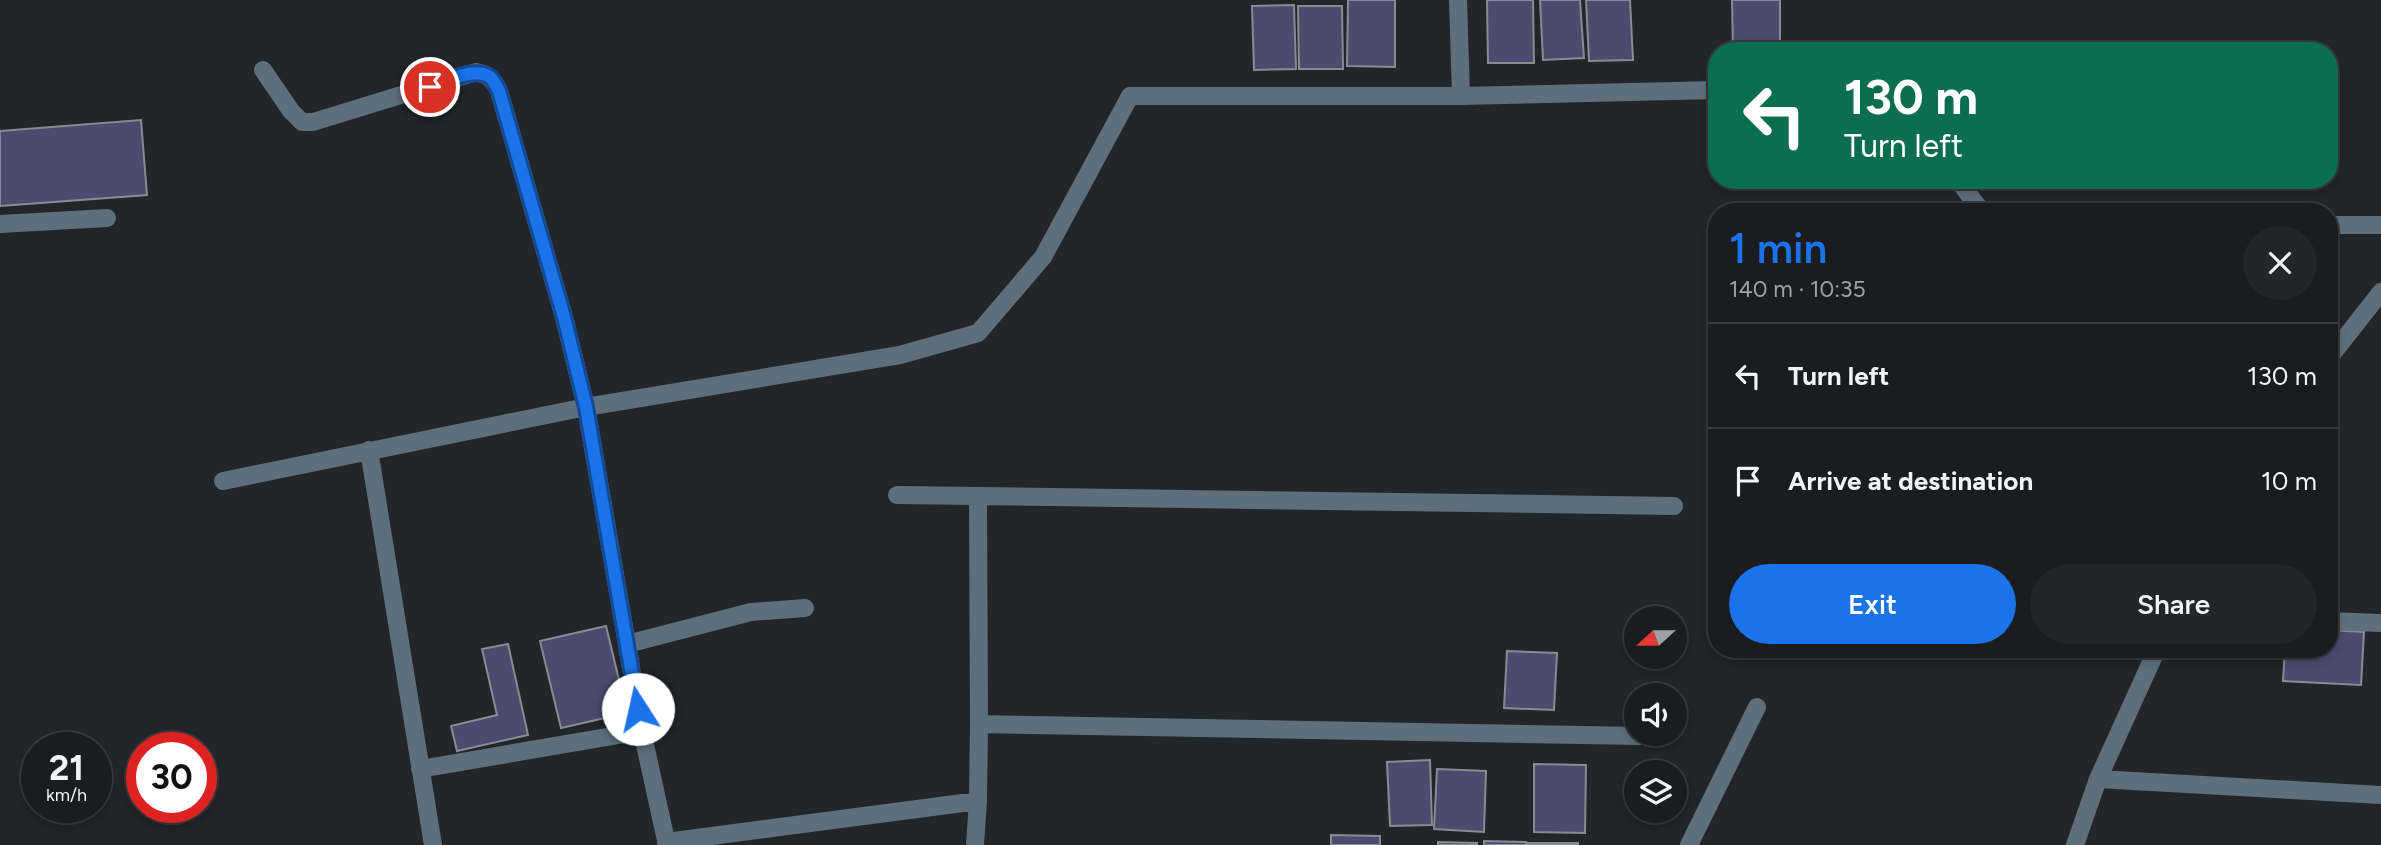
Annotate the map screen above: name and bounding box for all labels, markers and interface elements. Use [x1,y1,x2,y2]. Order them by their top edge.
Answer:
pin [400,57,460,117]
text: 130 m [1844,67,1978,126]
icon: arrive [411,68,449,106]
icon: left [1729,70,1820,161]
text: Turn left [1844,127,1963,165]
text: 1 min [1729,223,1827,274]
button: close [2243,226,2317,300]
text: 140 m · 10:35 [1729,275,1866,303]
icon: left [1729,357,1767,395]
text: Turn left [1788,360,1889,392]
text: 130 m [2247,360,2317,392]
icon: arrive [1729,462,1767,500]
text: Arrive at destination [1788,465,2033,497]
text: 10 m [2261,465,2317,497]
button: Exit [1729,564,2016,644]
button: Share [2030,564,2317,644]
north arrow [1624,606,1687,668]
map controls [1624,606,1687,823]
position arrow [601,672,675,746]
button: sound [1624,683,1687,746]
speed limit sign: 30 [126,732,217,823]
text: 21 [49,747,84,789]
button: layers [1624,760,1687,823]
text: km/h [46,784,87,806]

